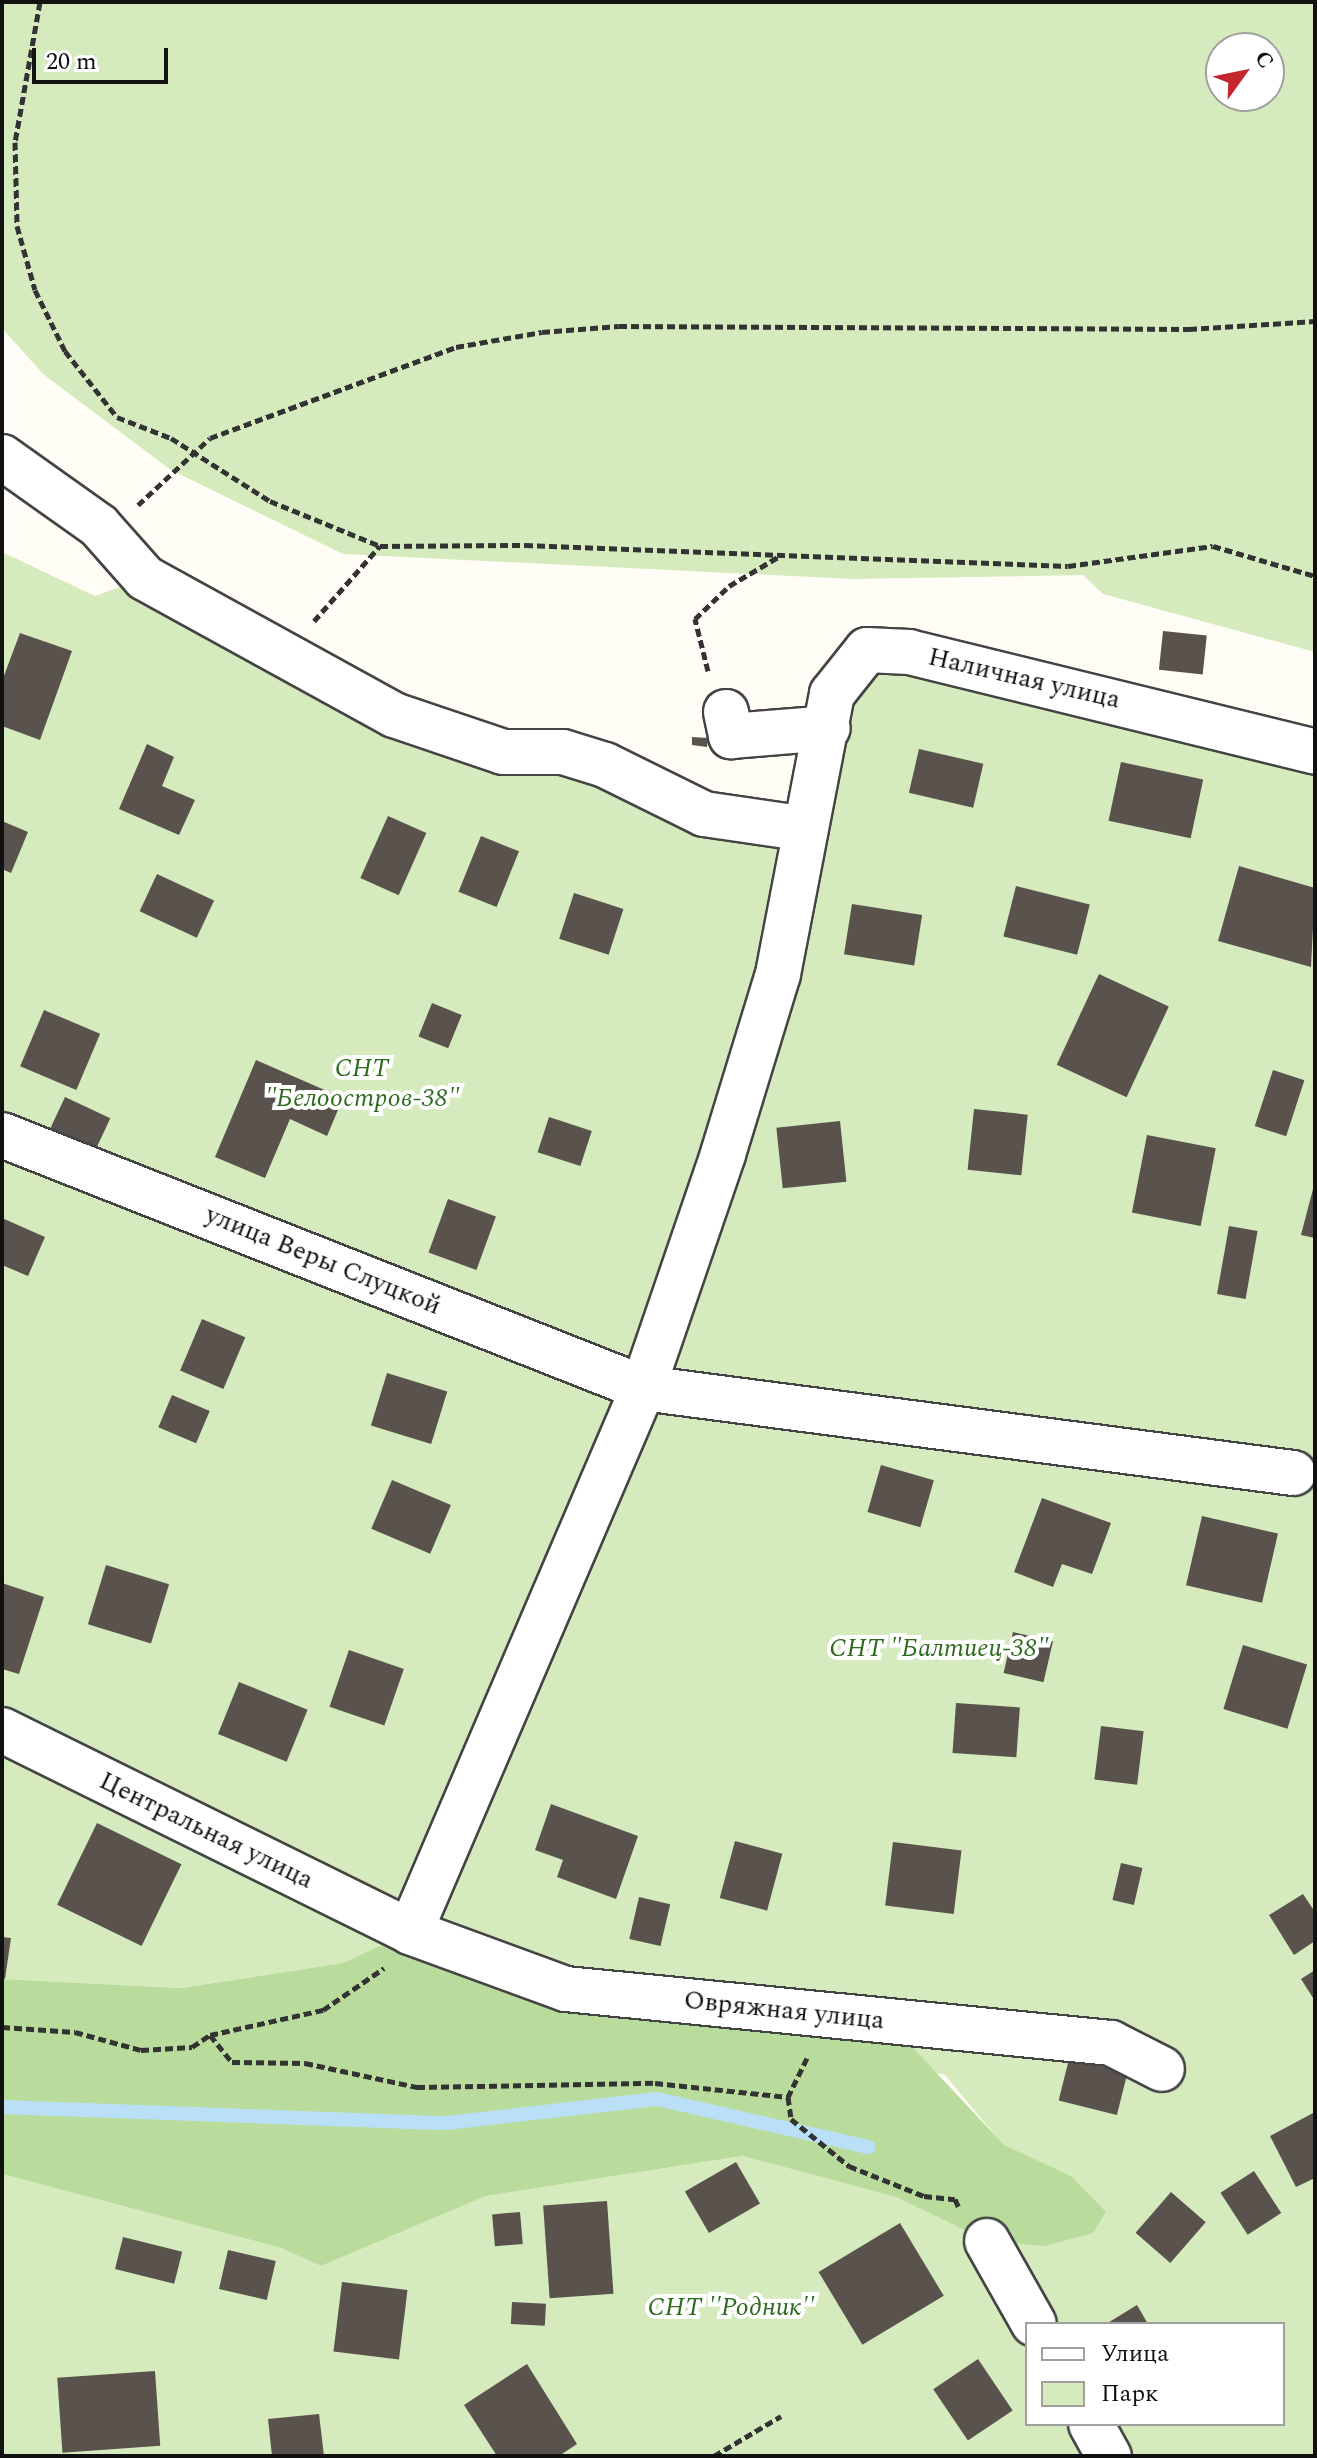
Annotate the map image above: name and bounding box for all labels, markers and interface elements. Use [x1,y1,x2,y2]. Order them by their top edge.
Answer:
scale bar [36,32,172,82]
north arrow [1205,32,1285,112]
text: 20 m [46,44,97,80]
text: С [1246,44,1282,75]
street label: Наличная улица [925,642,1123,716]
park label: СНТ "Белоостров-38" [265,1053,459,1114]
street label: улица Веры Слуцкой [201,1200,445,1322]
park label: СНТ "Балтиец-38" [829,1633,1049,1665]
street label: Центральная улица [94,1766,318,1896]
street label: Овряжная улица [682,1985,886,2037]
park label: СНТ ''Родник'' [648,2292,814,2324]
legend [1025,2322,1285,2426]
text: Улица [1101,2336,1169,2372]
text: Парк [1101,2376,1158,2412]

